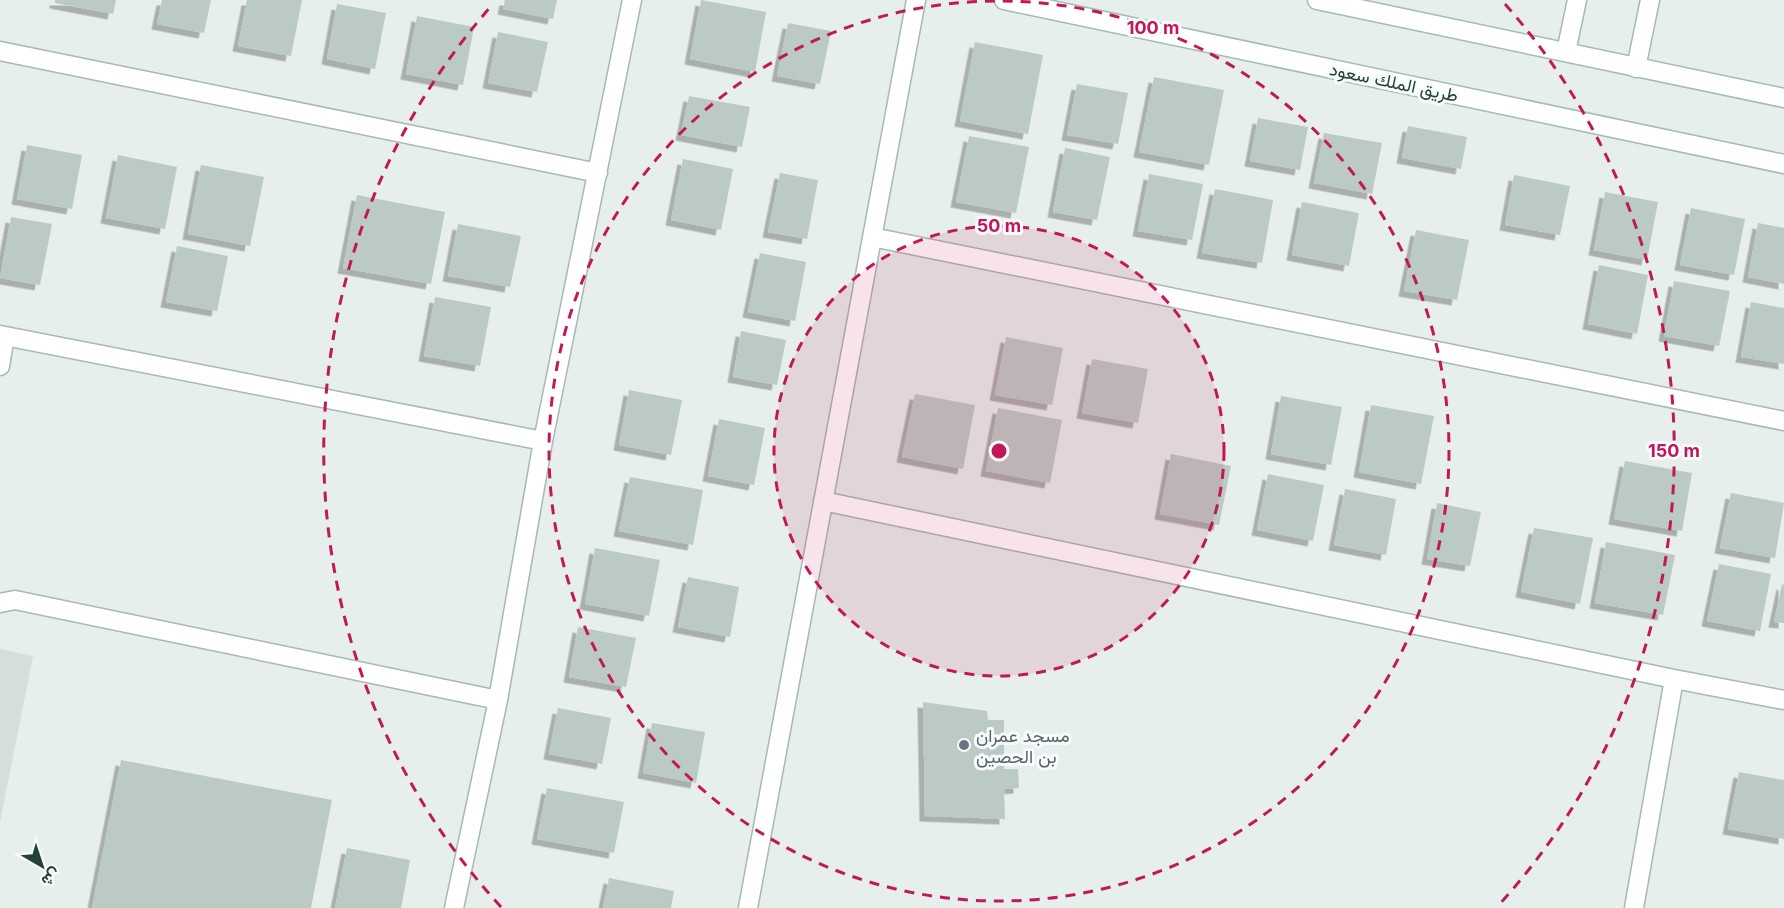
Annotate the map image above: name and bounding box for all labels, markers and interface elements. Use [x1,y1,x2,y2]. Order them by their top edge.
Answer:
text: 100 m [1127,17,1179,38]
street label: طريق الملك سعود [1327,58,1460,107]
text: 50 m [977,215,1021,236]
text: 150 m [1648,440,1700,461]
centre of rings [989,441,1009,461]
place label: مسجد عمران بن الحصين [976,725,1069,768]
marker: مسجد عمران بن الحصين [957,738,971,752]
north arrow [12,836,72,896]
text: ش [38,864,65,891]

